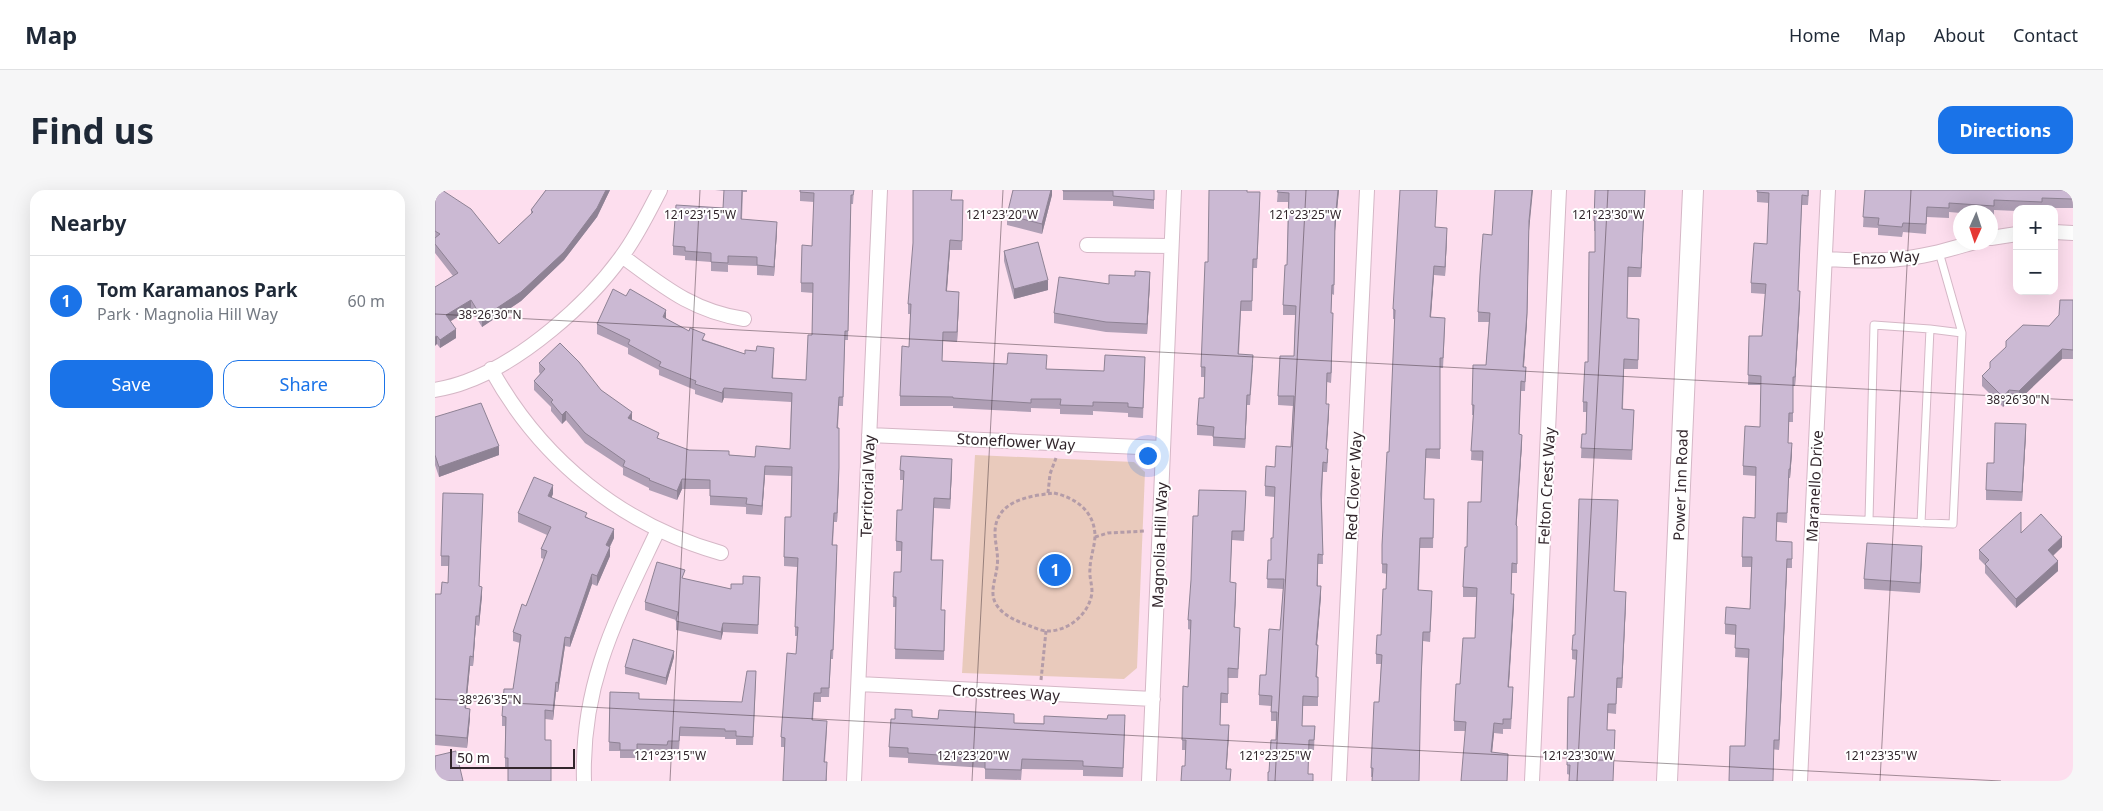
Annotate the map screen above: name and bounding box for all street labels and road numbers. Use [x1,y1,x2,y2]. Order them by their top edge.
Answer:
street label: Enzo Way [1852,245,1920,269]
street label: Felton Crest Way [1533,426,1559,545]
street label: Stoneflower Way [956,428,1076,454]
street label: Power Inn Road [1668,429,1692,541]
street label: Maranello Drive [1801,430,1827,542]
street label: Red Clover Way [1340,431,1366,541]
street label: Territorial Way [855,434,879,538]
street label: Magnolia Hill Way [1147,481,1171,608]
street label: Crosstrees Way [952,679,1061,705]

